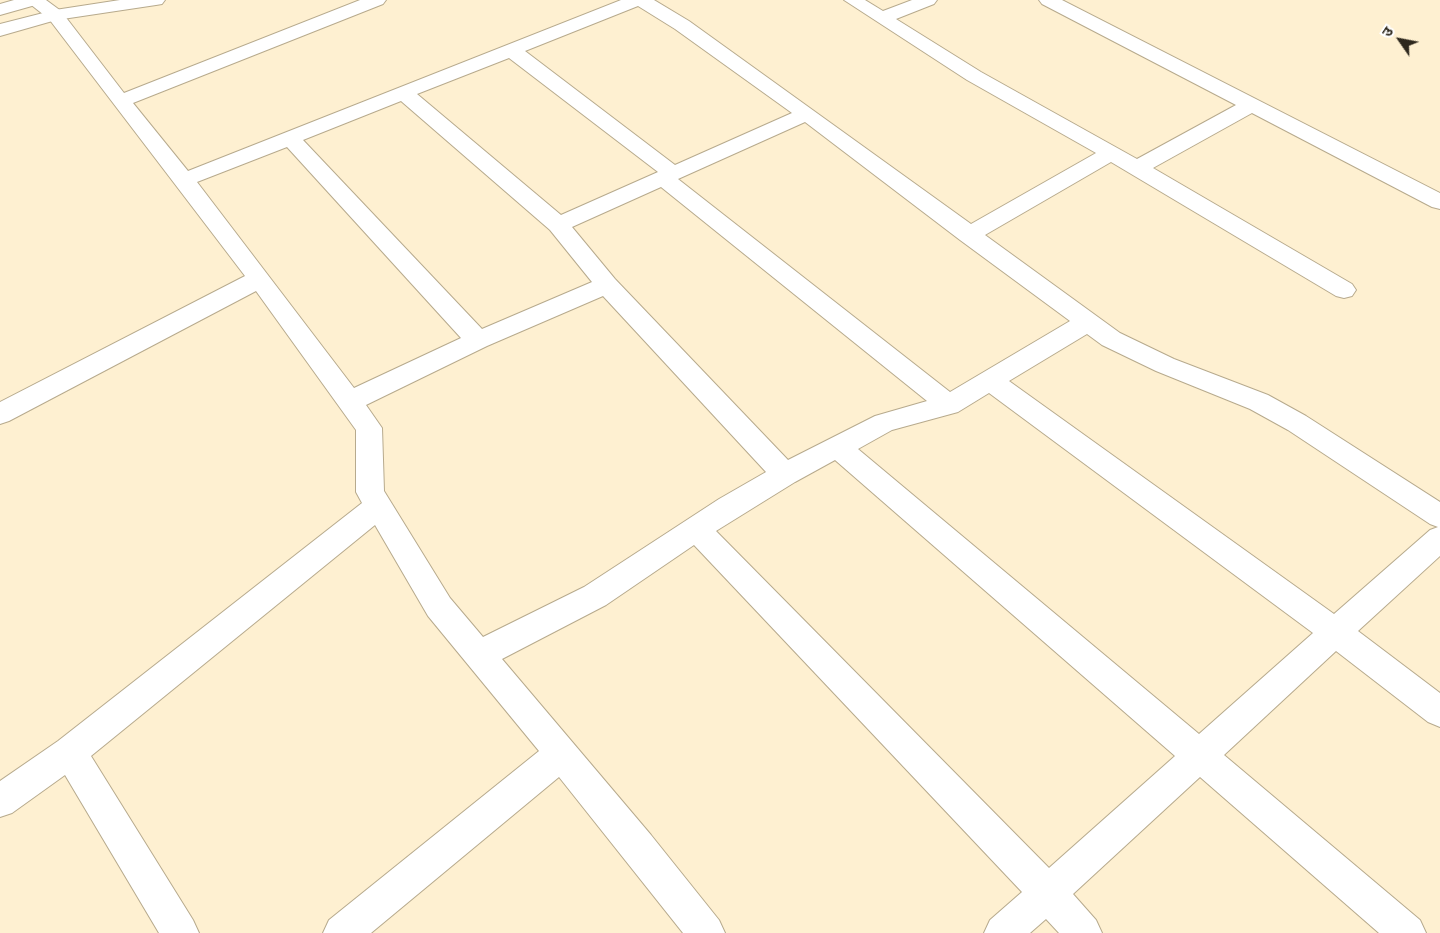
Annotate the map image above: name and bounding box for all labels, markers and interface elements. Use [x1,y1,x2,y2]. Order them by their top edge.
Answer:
north arrow [1375,15,1425,65]
text: उ [1378,24,1396,40]

